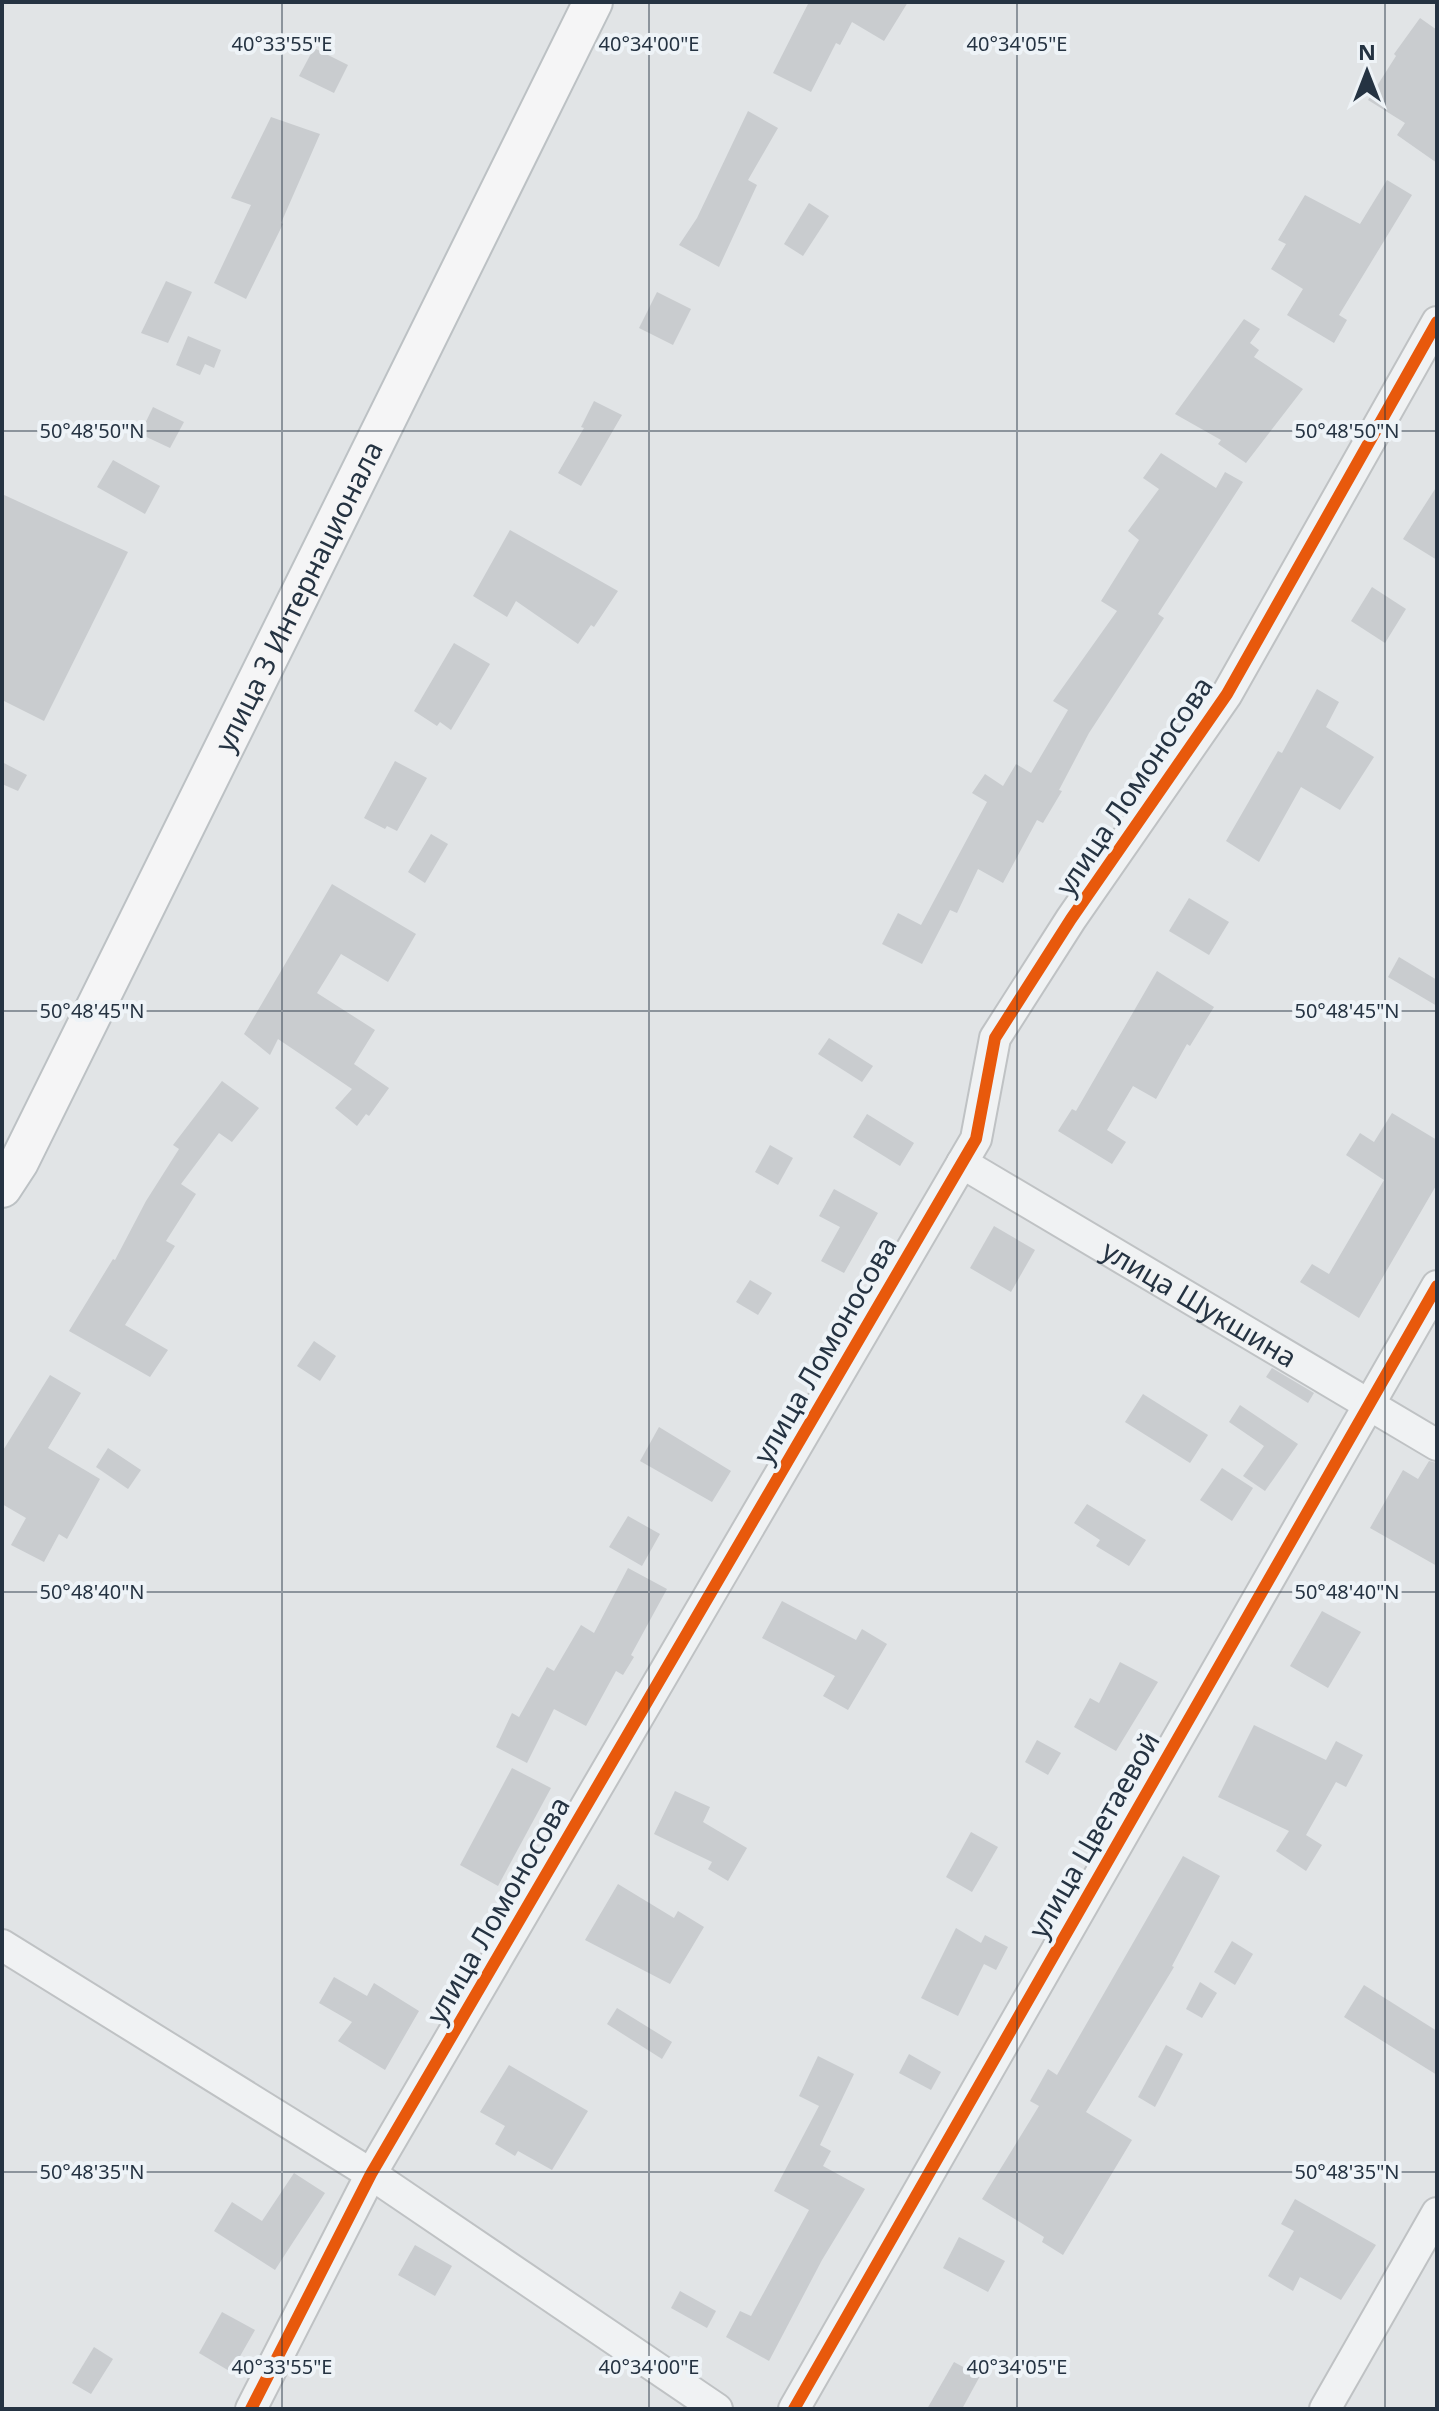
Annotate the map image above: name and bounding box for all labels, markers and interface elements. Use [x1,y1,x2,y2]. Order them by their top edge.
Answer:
text: 40°33'55"E [232,30,332,57]
text: 40°34'00"E [599,30,699,57]
text: 40°34'05"E [967,30,1067,57]
north arrow [1327,32,1407,112]
text: N [1358,36,1376,66]
text: 50°48'50"N [39,417,145,444]
text: 50°48'50"N [1294,417,1400,444]
street label: улица 3 Интернационала [205,434,391,758]
street label: улица Ломоносова [1046,669,1221,902]
text: 50°48'45"N [39,997,145,1024]
text: 50°48'45"N [1294,997,1400,1024]
street label: улица Ломоносова [744,1229,905,1470]
street label: улица Шукшина [1096,1231,1304,1376]
text: 50°48'40"N [39,1578,145,1605]
text: 50°48'40"N [1294,1578,1400,1605]
street label: улица Цветаевой [1019,1724,1168,1945]
street label: улица Ломоносова [417,1789,578,2030]
text: 50°48'35"N [39,2158,145,2185]
text: 50°48'35"N [1294,2158,1400,2185]
text: 40°33'55"E [232,2353,332,2380]
text: 40°34'00"E [599,2353,699,2380]
text: 40°34'05"E [967,2353,1067,2380]

